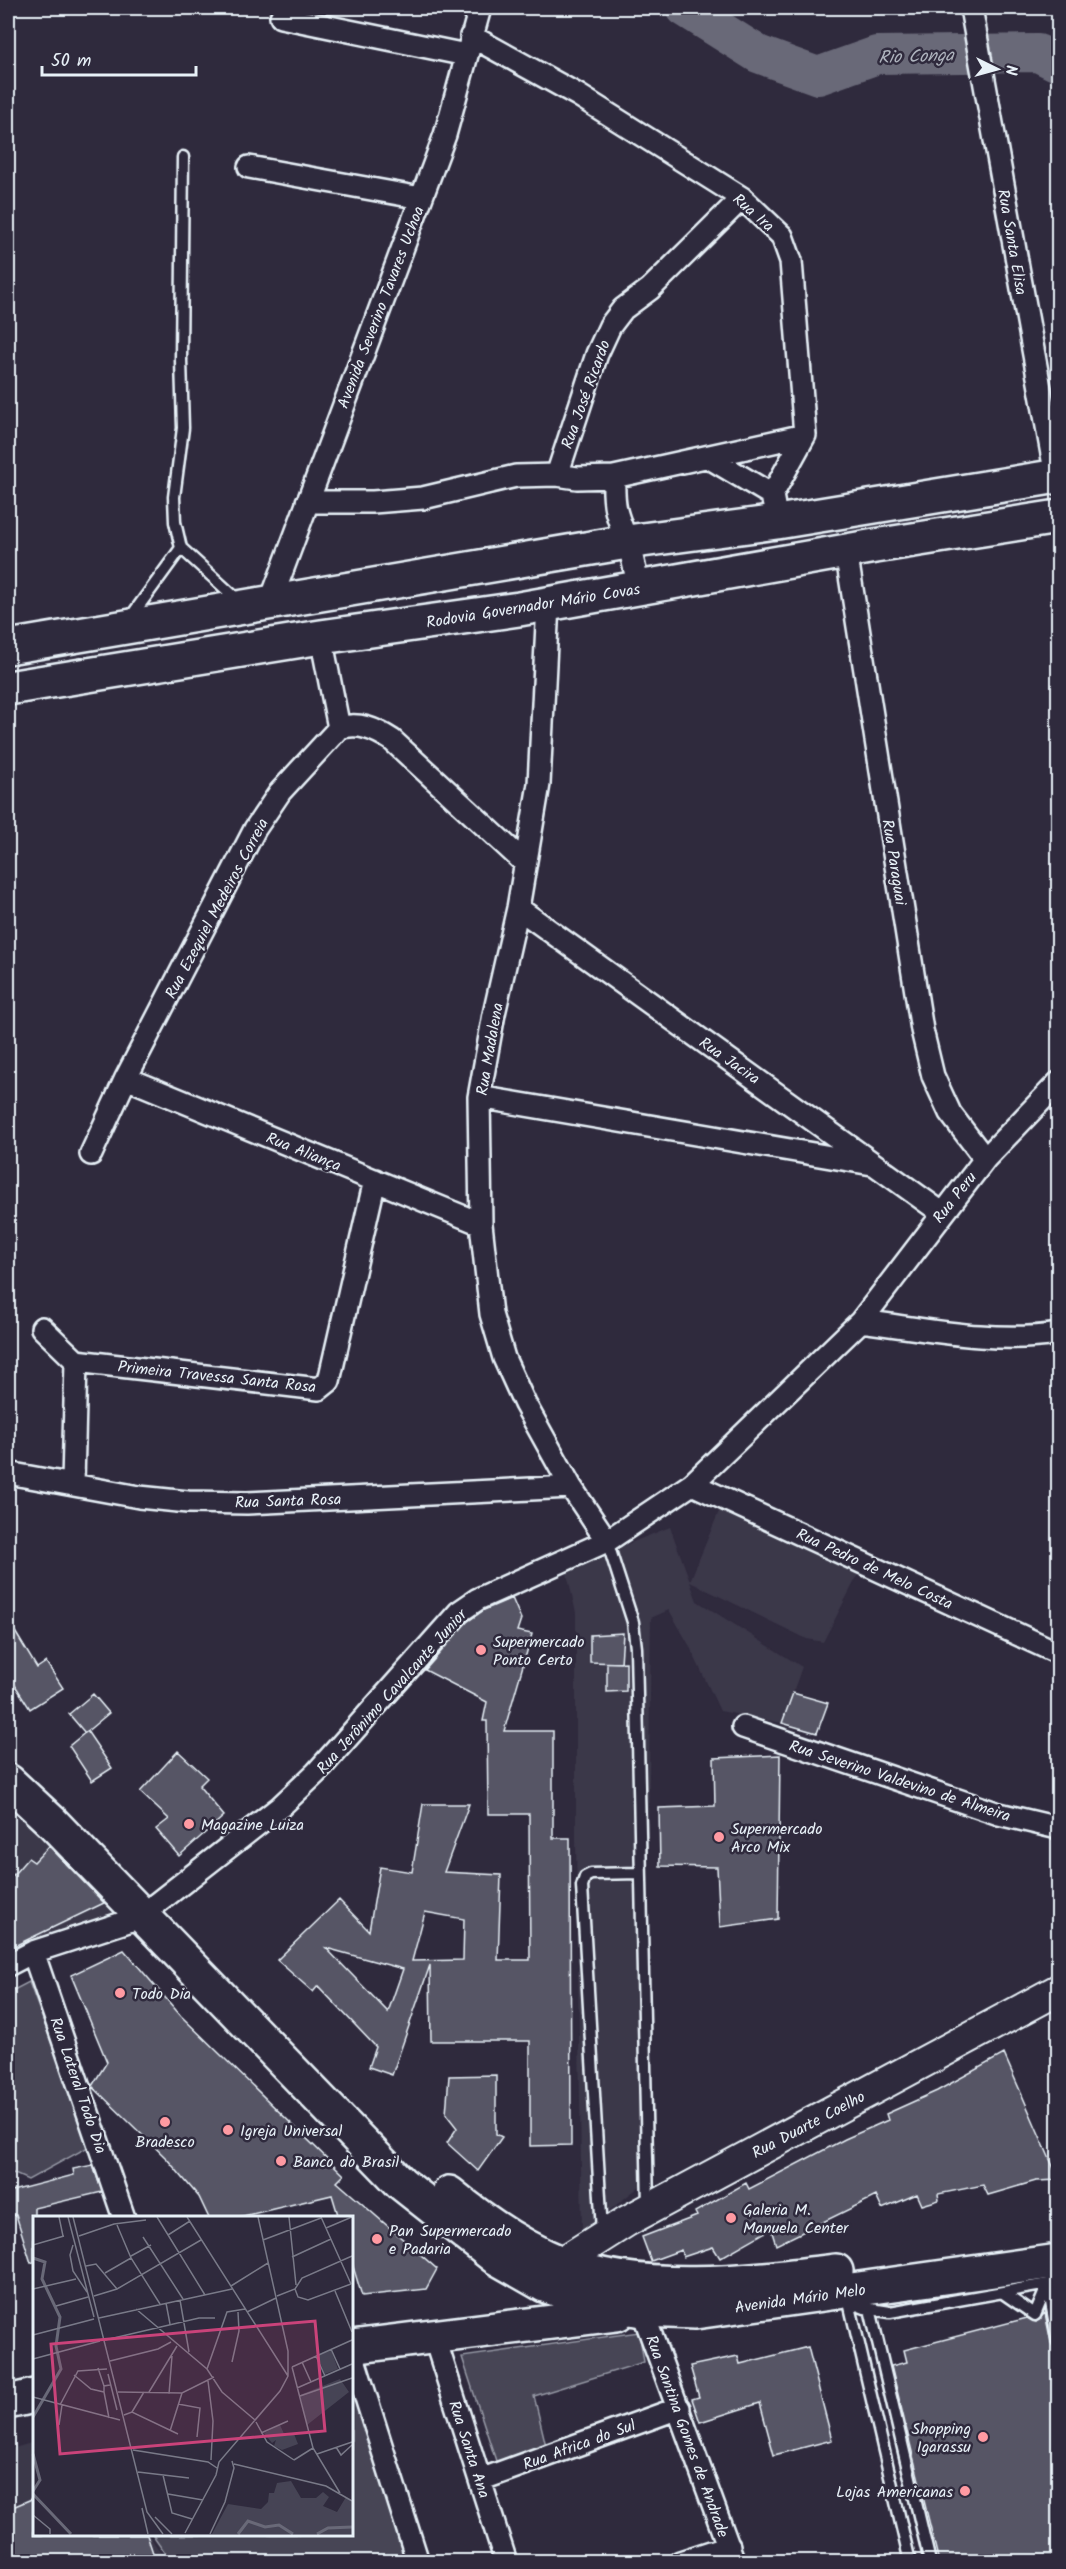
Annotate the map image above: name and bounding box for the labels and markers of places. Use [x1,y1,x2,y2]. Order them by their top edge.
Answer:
place label: Supermercado Ponto Certo [493,1630,584,1673]
marker: Supermercado Ponto Certo [474,1643,488,1657]
place label: Magazine Luiza [201,1813,304,1838]
marker: Magazine Luiza [182,1817,196,1831]
place label: Supermercado Arco Mix [731,1817,822,1860]
marker: Supermercado Arco Mix [712,1830,726,1844]
place label: Todo Dia [132,1982,191,2007]
marker: Todo Dia [113,1986,127,2000]
marker: Bradesco [158,2115,172,2129]
place label: Igreja Universal [240,2119,343,2144]
marker: Igreja Universal [221,2123,235,2137]
place label: Bradesco [135,2130,195,2155]
place label: Banco do Brasil [293,2150,399,2175]
marker: Banco do Brasil [274,2154,288,2168]
place label: Galeria M. Manuela Center [743,2198,850,2241]
marker: Galeria M. Manuela Center [724,2211,738,2225]
place label: Pan Supermercado e Padaria [389,2219,512,2262]
marker: Pan Supermercado e Padaria [370,2232,384,2246]
place label: Shopping Igarassu [911,2417,971,2460]
marker: Shopping Igarassu [976,2430,990,2444]
place label: Lojas Americanas [836,2480,953,2505]
marker: Lojas Americanas [958,2484,972,2498]

